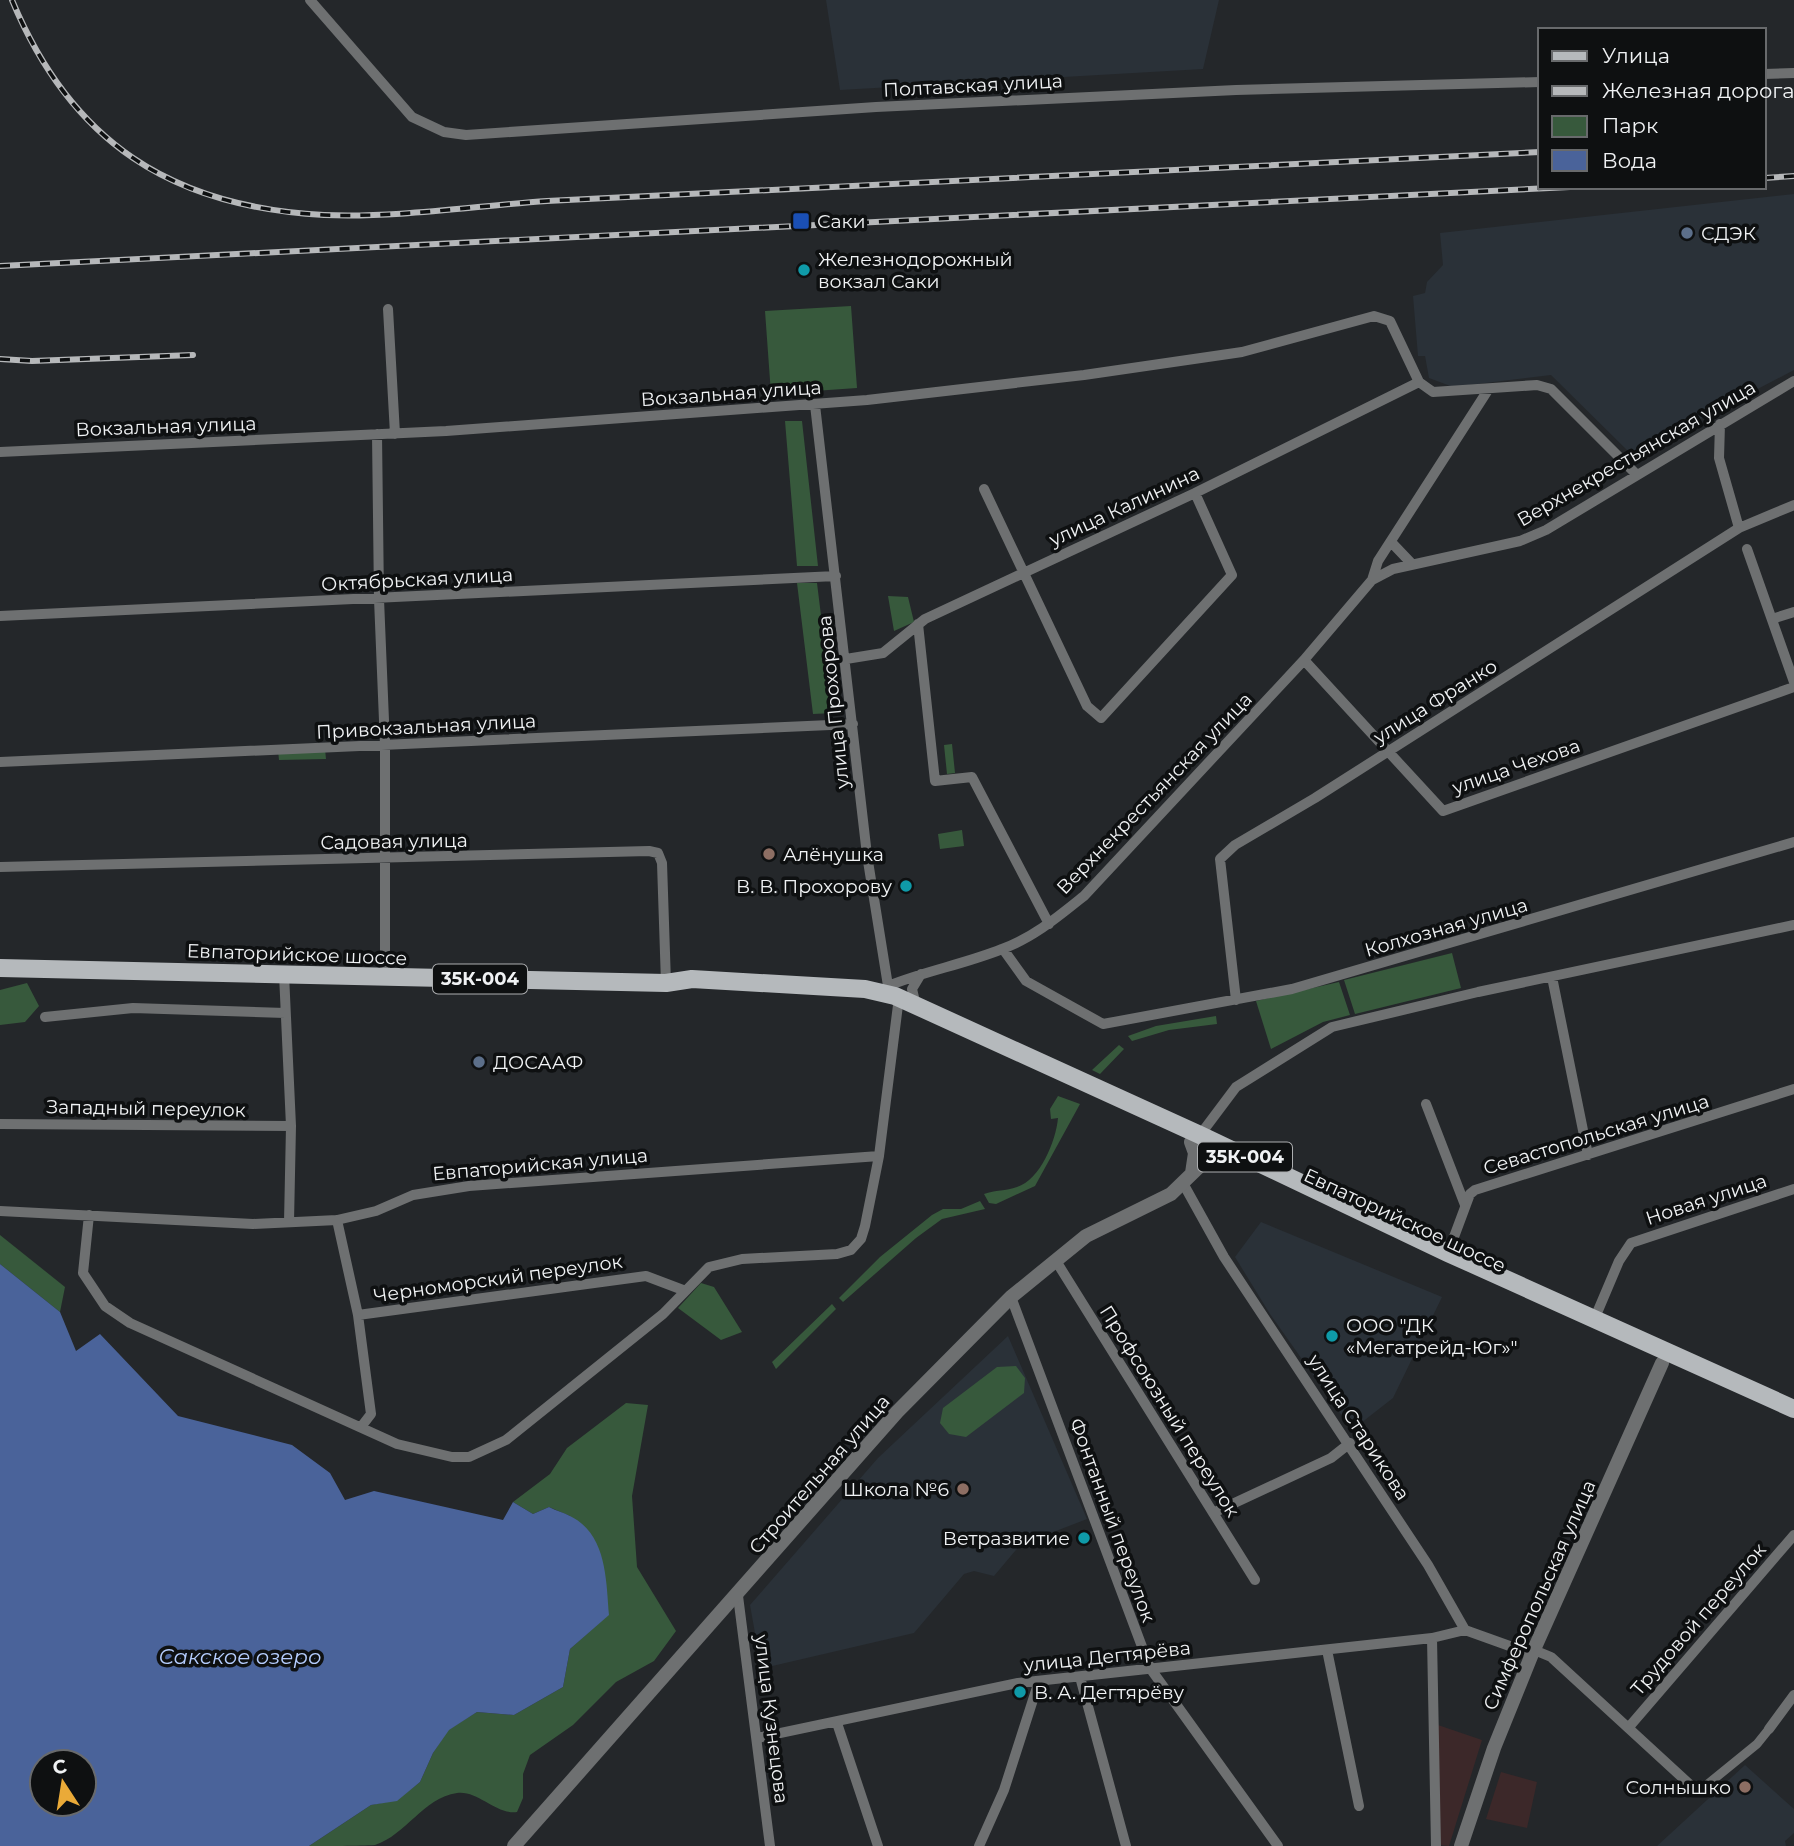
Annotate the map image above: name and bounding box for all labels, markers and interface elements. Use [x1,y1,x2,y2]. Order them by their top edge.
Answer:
legend [1538,28,1766,189]
text: Улица [1602,43,1670,68]
street label: Полтавская улица [883,69,1063,102]
text: Железная дорога [1602,78,1794,103]
text: Парк [1602,113,1658,138]
text: Вода [1602,148,1657,173]
place label: Саки [817,210,866,233]
marker: Саки [791,211,811,231]
place label: СДЭК [1701,222,1756,245]
marker: СДЭК [1679,225,1695,241]
place label: Железнодорожный вокзал Саки [818,248,1013,293]
marker: Железнодорожный вокзал Саки [796,262,812,278]
street label: Вокзальная улица [640,376,822,411]
street label: Верхнекрестьянская улица [1513,376,1759,531]
street label: Вокзальная улица [75,412,257,441]
street label: улица Калинина [1044,462,1203,552]
street label: Октябрьская улица [321,563,513,596]
street label: улица Прохорова [813,614,854,791]
street label: улица Франко [1368,654,1501,749]
street label: Верхнекрестьянская улица [1052,688,1257,899]
street label: Привокзальная улица [316,709,537,744]
street label: улица Чехова [1448,734,1583,799]
street label: Садовая улица [320,829,468,854]
place label: Алёнушка [783,843,884,866]
marker: Алёнушка [761,846,777,862]
place label: В. В. Прохорову [736,875,892,898]
marker: В. В. Прохорову [898,878,914,894]
street label: Колхозная улица [1362,893,1530,962]
street label: Евпаторийское шоссе [186,939,408,970]
road number: 35К-004 [433,964,527,994]
place label: ДОСААФ [493,1051,583,1074]
marker: ДОСААФ [471,1054,487,1070]
street label: Севастопольская улица [1481,1089,1712,1180]
street label: Западный переулок [46,1095,246,1122]
road number: 35К-004 [1198,1142,1292,1172]
street label: Евпаторийская улица [431,1144,649,1185]
street label: Евпаторийское шоссе [1300,1163,1510,1277]
street label: Новая улица [1643,1169,1770,1230]
street label: Черноморский переулок [372,1250,624,1307]
street label: Профсоюзный переулок [1095,1301,1244,1521]
place label: ООО "ДК «Мегатрейд-Юг»" [1346,1314,1518,1359]
marker: ООО "ДК «Мегатрейд-Юг»" [1324,1328,1340,1344]
street label: улица Старикова [1302,1349,1414,1504]
street label: Строительная улица [744,1390,895,1558]
street label: Фонтанный переулок [1065,1415,1160,1625]
street label: Симферопольская улица [1478,1477,1601,1714]
place label: Школа №6 [843,1478,949,1501]
marker: Школа №6 [955,1481,971,1497]
place label: Ветразвитие [943,1527,1070,1550]
marker: Ветразвитие [1076,1530,1092,1546]
street label: Трудовой переулок [1626,1538,1771,1700]
street label: улица Кузнецова [750,1632,793,1805]
street label: улица Дегтярёва [1021,1636,1192,1677]
water label: Сакское озеро [159,1644,321,1669]
place label: В. А. Дегтярёву [1034,1681,1184,1704]
marker: В. А. Дегтярёву [1012,1684,1028,1700]
north arrow [28,1748,98,1818]
text: С [50,1754,69,1780]
place label: Солнышко [1626,1776,1731,1799]
marker: Солнышко [1737,1779,1753,1795]

